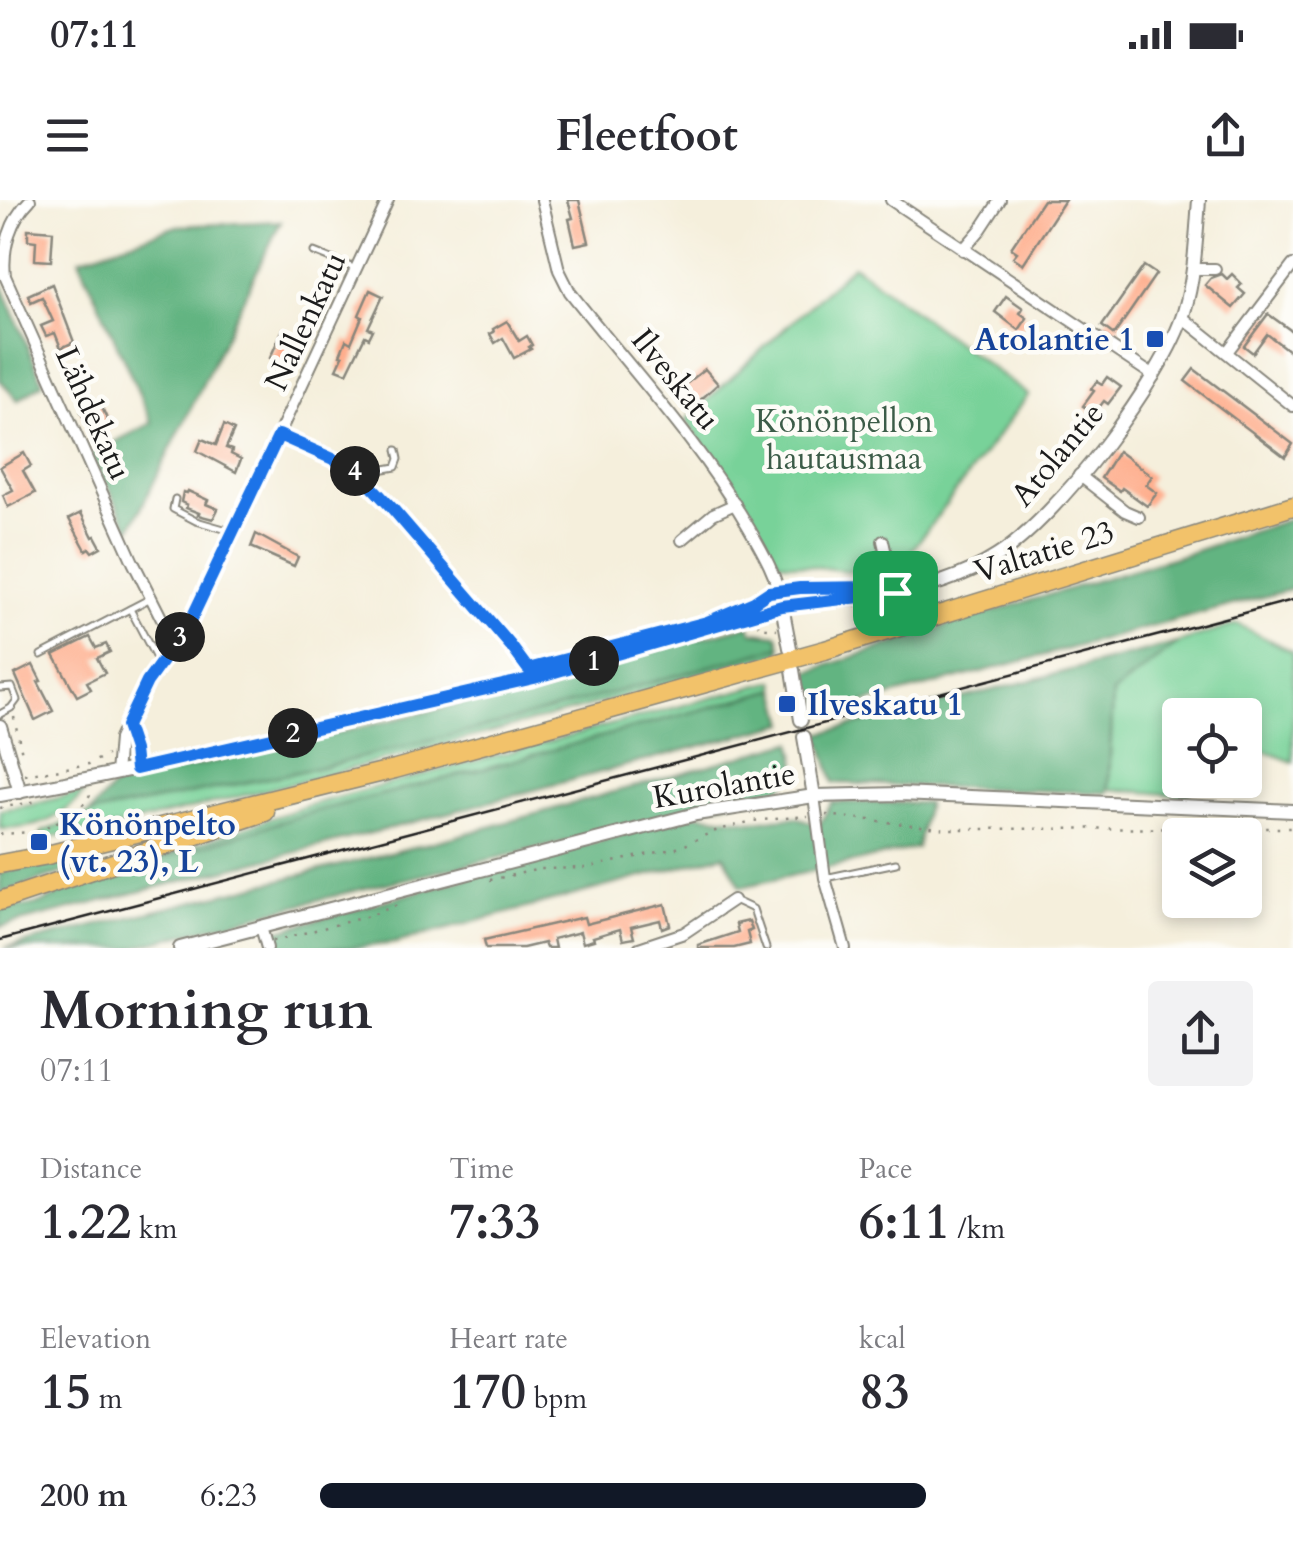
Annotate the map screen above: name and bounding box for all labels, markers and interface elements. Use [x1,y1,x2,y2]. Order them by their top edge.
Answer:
text: 07:11 [50,9,139,61]
text: Fleetfoot [555,105,738,166]
icon: menu [40,108,95,163]
icon: share [1198,108,1253,163]
street label: Nallenkatu [255,245,357,398]
place label: Atolantie 1 [974,318,1135,362]
street label: Ilveskatu [621,320,730,440]
marker: Atolantie 1 [1144,328,1166,350]
street label: Lähdekatu [44,340,142,487]
street label: Atolantie [1001,393,1114,516]
park label: Könönpellon hautausmaa [755,400,933,481]
pin: 4 [330,446,380,496]
text: 4 [348,452,362,490]
street label: Valtatie 23 [969,510,1120,594]
pin [853,551,938,636]
icon: arrive [868,566,923,621]
pin: 3 [155,612,205,662]
text: 3 [173,618,187,656]
pin: 1 [569,636,619,686]
text: 1 [587,642,601,680]
place label: Ilveskatu 1 [807,683,963,727]
marker: Ilveskatu 1 [776,693,798,715]
map controls [1162,698,1262,918]
button: locate [1162,698,1262,798]
pin: 2 [268,708,318,758]
text: 2 [286,714,300,752]
street label: Kurolantie [649,752,799,820]
place label: Könönpelto (vt. 23), L [59,803,236,884]
button: layers [1162,818,1262,918]
marker: Könönpelto (vt. 23), L [28,831,50,853]
text: Morning run [40,974,373,1048]
button: share [1148,981,1253,1086]
text: 07:11 [40,1049,114,1093]
text: Distance [40,1150,142,1188]
text: Time [449,1150,514,1188]
text: Pace [859,1150,913,1188]
text: 1.22 [40,1188,131,1256]
text: 7:33 [449,1188,541,1256]
text: 6:11 [859,1188,950,1256]
text: km [131,1210,178,1248]
text: /km [950,1210,1005,1248]
text: Elevation [40,1320,151,1358]
text: Heart rate [449,1320,568,1358]
text: kcal [859,1320,906,1358]
text: 15 [40,1358,91,1426]
text: 170 [449,1358,526,1426]
text: 83 [859,1358,910,1426]
text: m [91,1380,122,1418]
text: bpm [526,1380,587,1418]
text: 200 m [40,1474,127,1518]
text: 6:23 [200,1474,257,1518]

